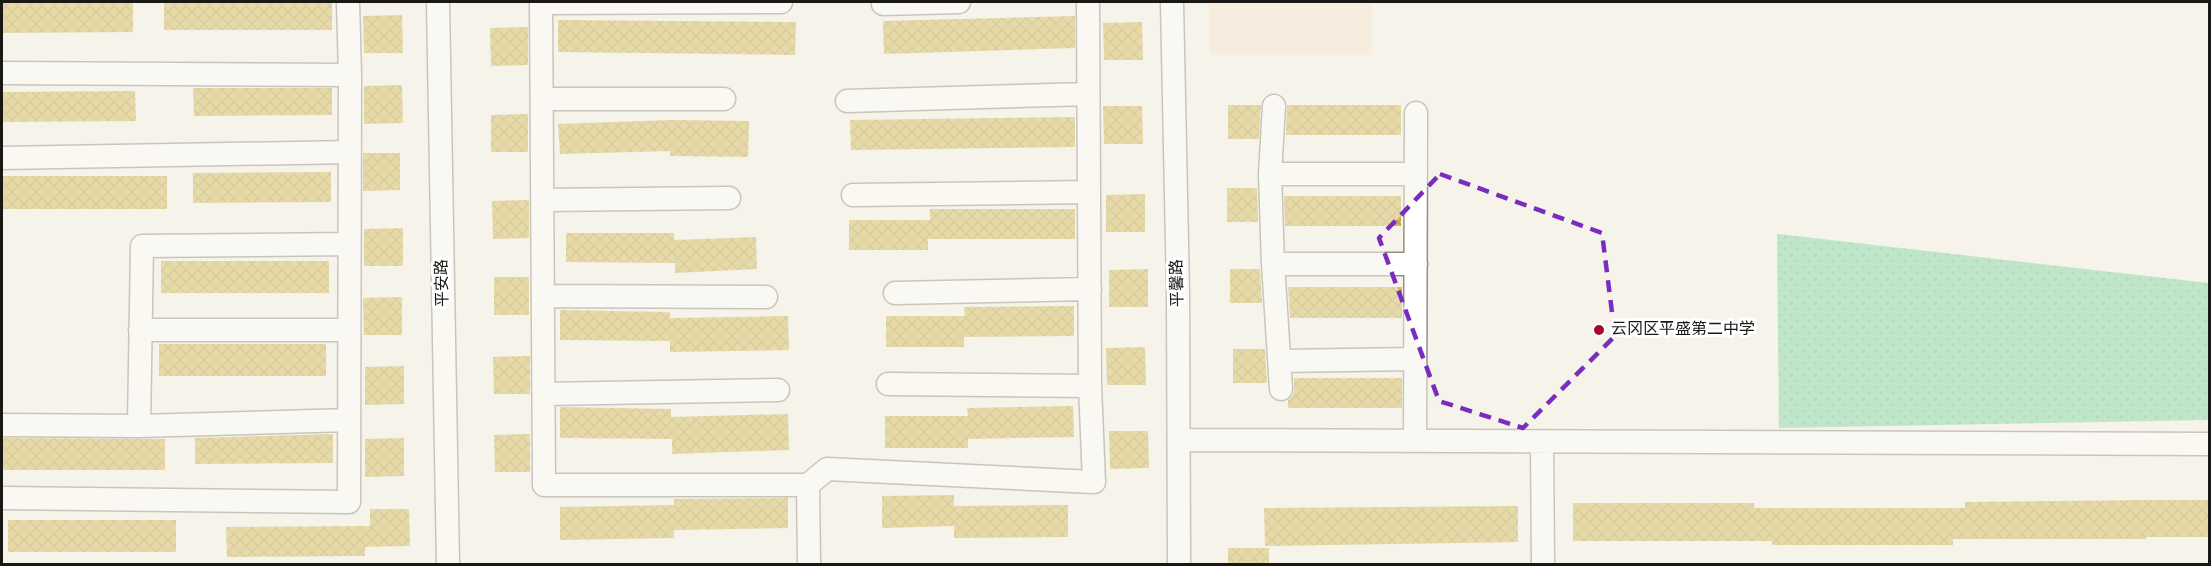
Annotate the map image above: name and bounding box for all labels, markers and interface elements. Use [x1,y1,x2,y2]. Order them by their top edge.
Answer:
street label: 平安路 [433,259,453,307]
street label: 平馨路 [1168,259,1188,307]
place label: 云冈区平盛第二中学 [1611,320,1755,340]
marker: 云冈区平盛第二中学 [1592,323,1606,337]

